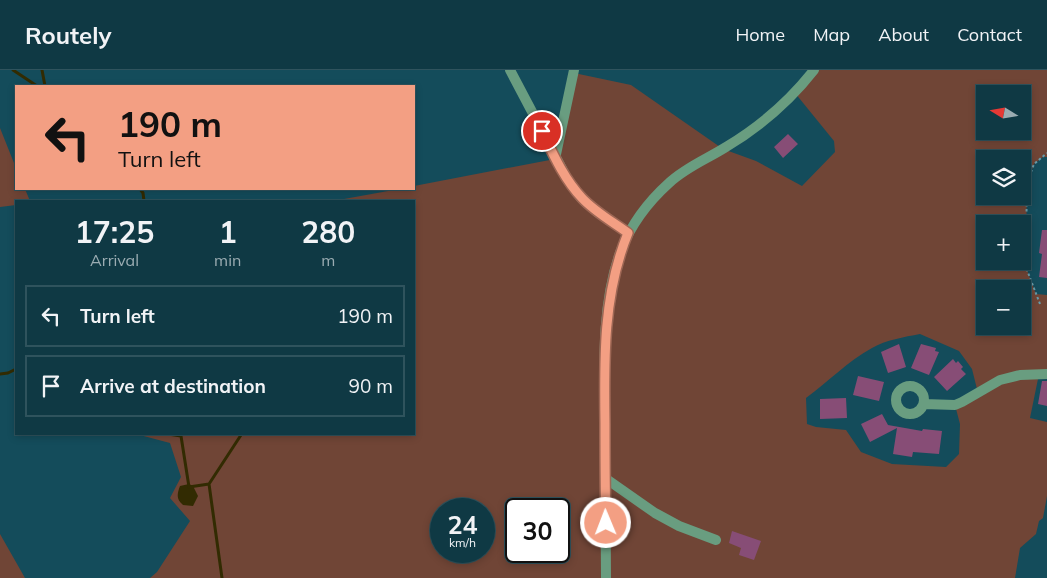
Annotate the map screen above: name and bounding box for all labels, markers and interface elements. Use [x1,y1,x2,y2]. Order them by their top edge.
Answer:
text: Routely [25,20,111,50]
text: Home [735,23,785,46]
text: Map [813,23,850,46]
text: About [878,23,929,46]
text: Contact [957,23,1022,46]
north arrow [976,85,1031,140]
map controls [976,85,1031,335]
text: 190 m [118,102,222,146]
icon: left [35,105,100,170]
pin [521,110,563,152]
icon: arrive [528,117,556,145]
text: Turn left [118,145,201,173]
button: layers [976,150,1031,205]
text: 17:25 [75,213,154,251]
text: 1 [219,213,237,251]
text: 280 [301,213,355,251]
button: + [976,215,1031,270]
text: Arrival [90,250,139,270]
text: min [214,250,241,270]
text: m [321,250,335,270]
button: − [976,280,1031,335]
icon: left [37,302,65,330]
text: Turn left [80,304,155,328]
text: 190 m [337,304,393,328]
icon: arrive [37,372,65,400]
text: Arrive at destination [80,374,266,398]
text: 90 m [349,374,393,398]
position arrow [579,496,631,548]
speed limit sign: 30 [505,498,570,563]
text: 24 [447,509,478,540]
text: km/h [449,535,476,550]

